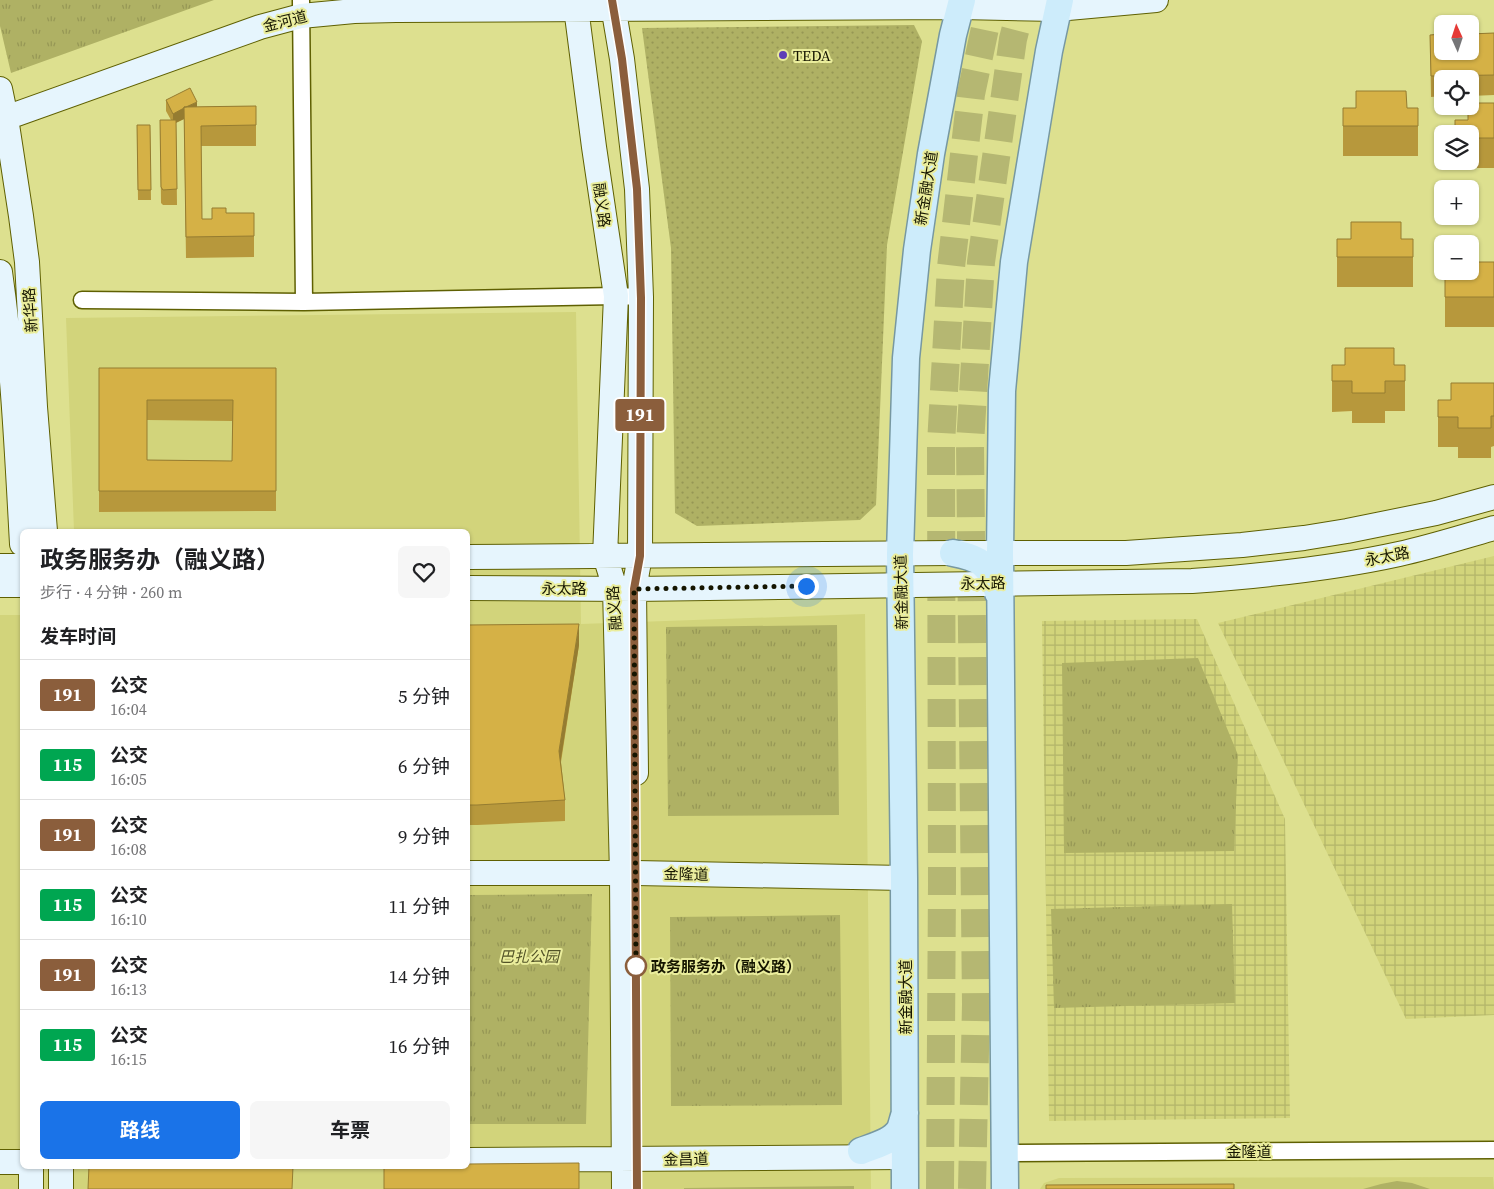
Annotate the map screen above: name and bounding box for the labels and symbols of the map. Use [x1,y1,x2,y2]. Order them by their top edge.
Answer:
street label: 金河道 [261,5,309,37]
north arrow [1434,15,1479,60]
place label: TEDA [793,45,831,66]
marker: TEDA [777,49,789,61]
street label: 新金融大道 [910,149,942,227]
street label: 融义路 [588,181,616,229]
street label: 新华路 [18,287,42,333]
line badge: 191 [611,399,669,431]
street label: 永太路 [1363,541,1411,571]
street label: 新金融大道 [890,554,912,630]
street label: 永太路 [960,572,1006,594]
your location [794,574,819,599]
street label: 永太路 [541,578,587,599]
street label: 融义路 [602,585,626,631]
street label: 金隆道 [663,863,709,885]
park label: 巴扎公园 [499,946,561,967]
marker: 政务服务办（融义路） [625,955,647,977]
place label: 政务服务办（融义路） [651,956,801,977]
street label: 新金融大道 [895,959,916,1035]
street label: 金隆道 [1226,1141,1272,1162]
street label: 金昌道 [663,1148,709,1170]

